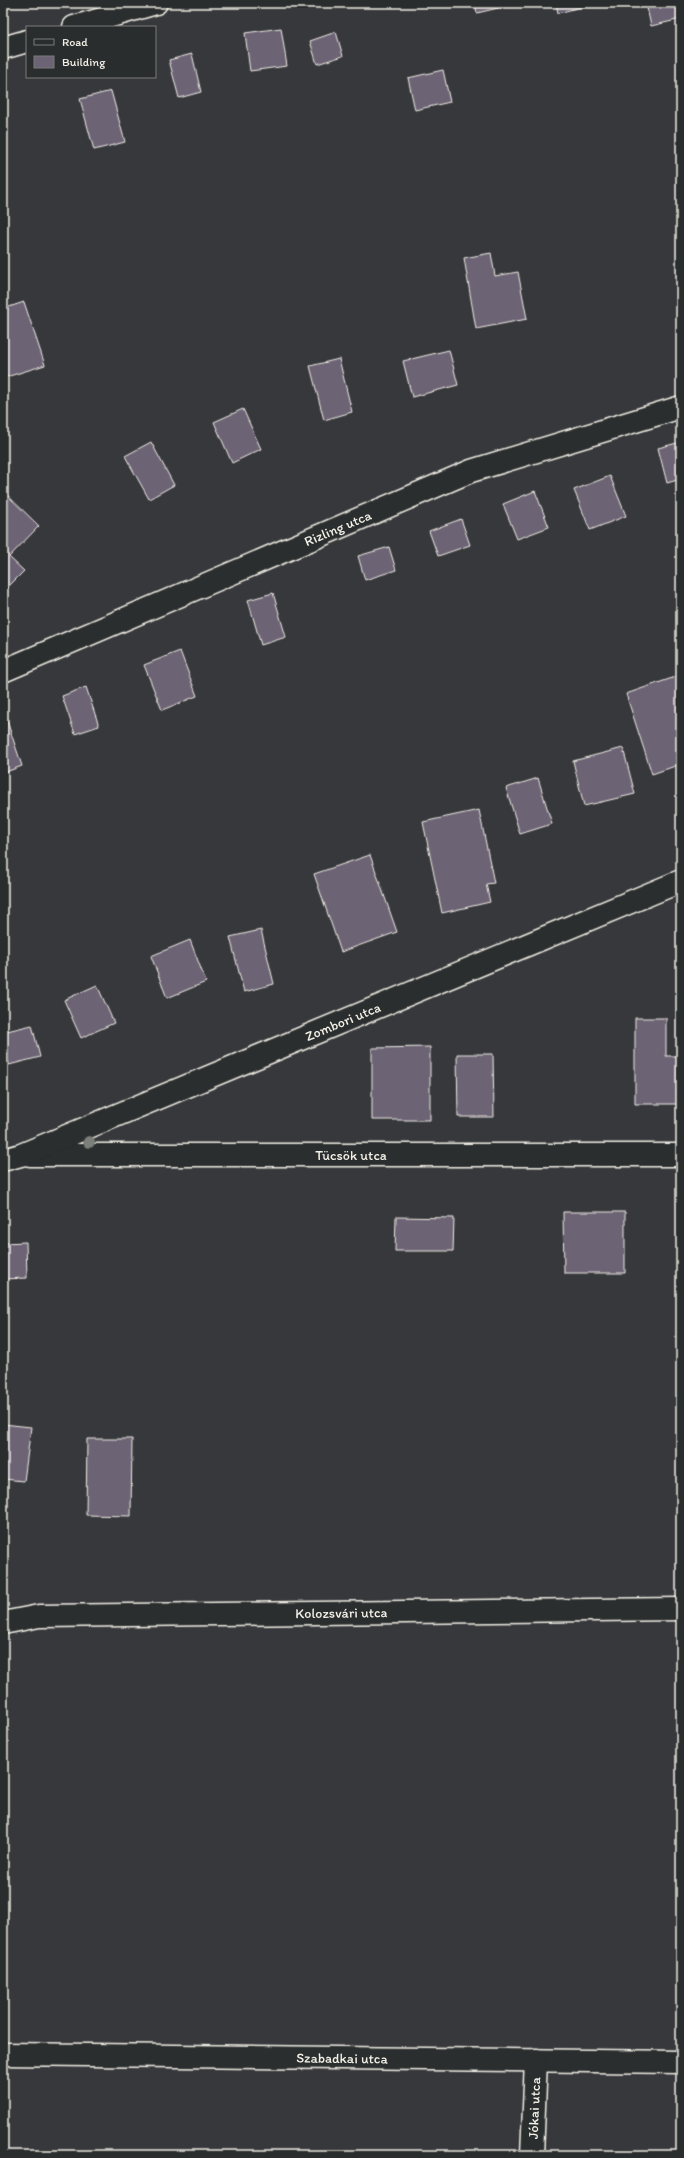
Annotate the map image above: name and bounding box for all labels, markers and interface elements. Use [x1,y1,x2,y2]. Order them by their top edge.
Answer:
legend [26,26,156,78]
text: Road [62,35,88,49]
text: Building [62,55,106,69]
street label: Rizling utca [302,506,375,550]
street label: Zombori utca [303,999,383,1045]
street label: Tücsök utca [315,1147,387,1164]
street label: Kolozsvári utca [295,1604,388,1622]
street label: Szabadkai utca [296,2049,389,2068]
street label: Jókai utca [525,2076,544,2139]

